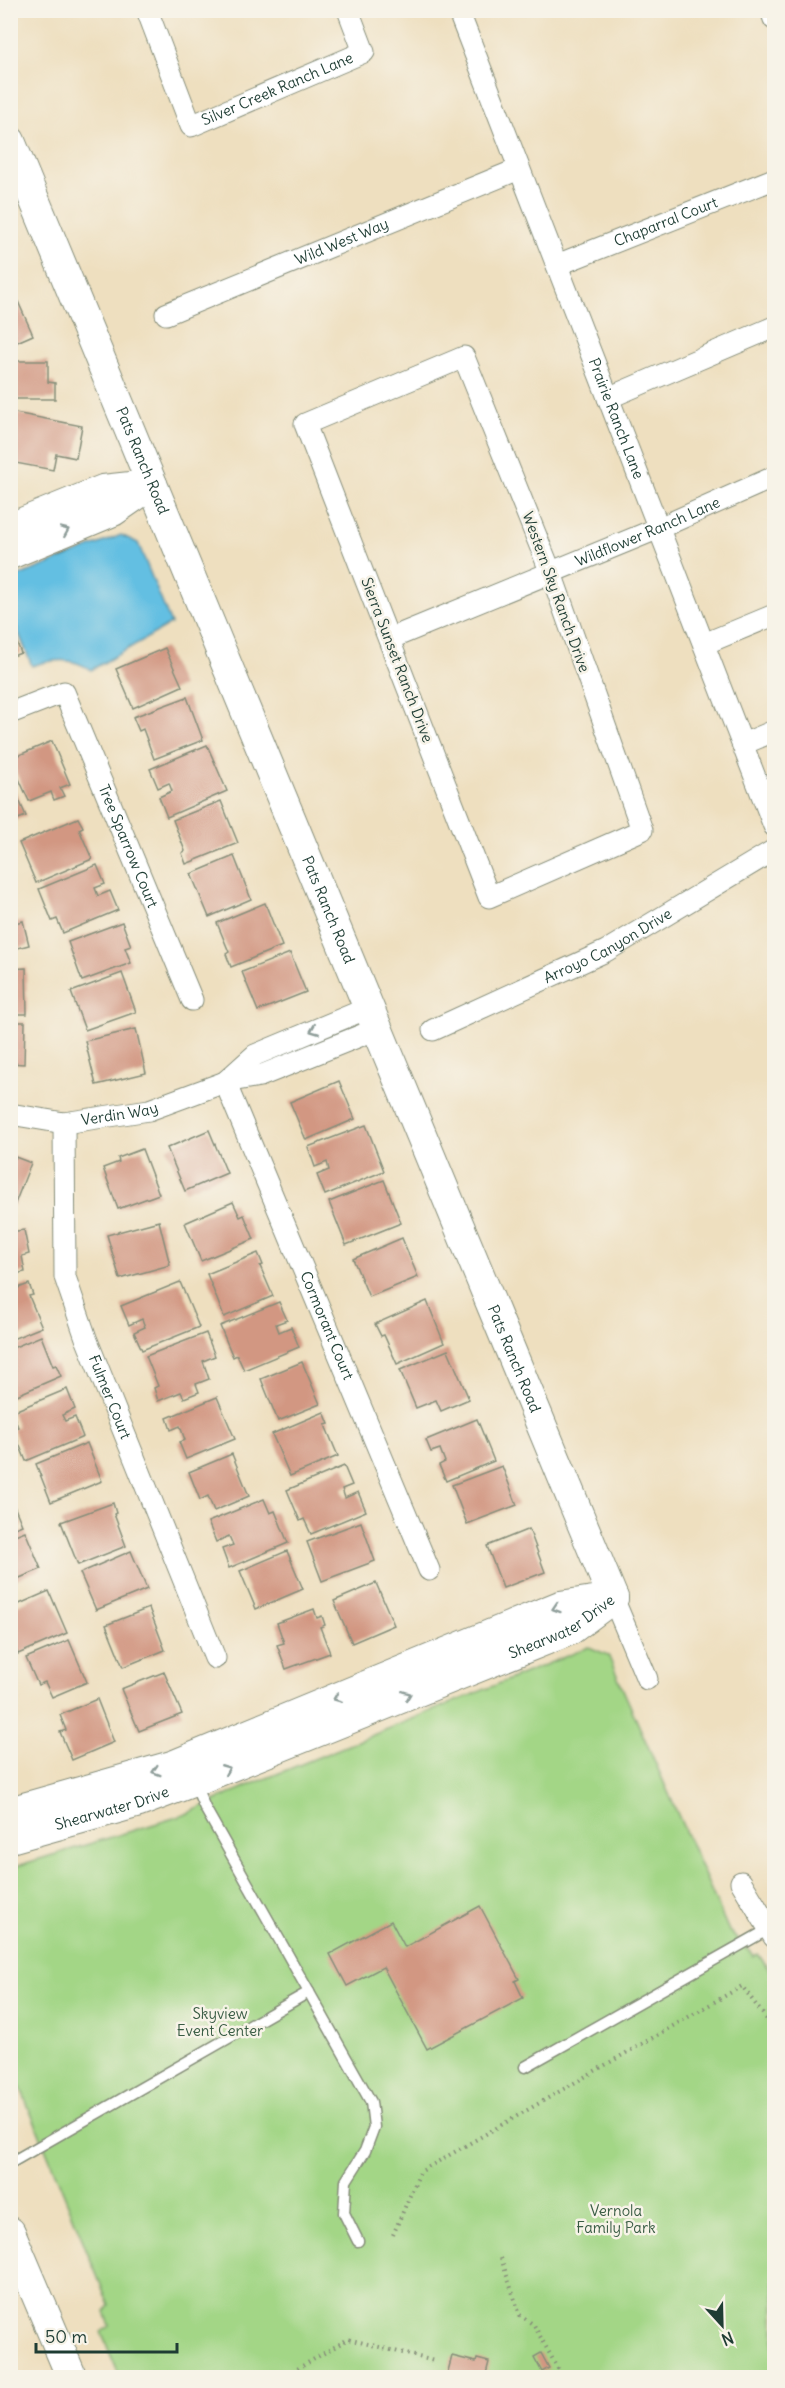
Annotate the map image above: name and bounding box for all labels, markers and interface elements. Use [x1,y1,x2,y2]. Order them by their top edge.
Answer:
street label: Silver Creek Ranch Lane [198,48,356,129]
street label: Chaparral Court [611,192,720,251]
street label: Wild West Way [292,214,391,269]
street label: Prairie Ranch Lane [585,355,649,481]
street label: Pats Ranch Road [112,404,174,517]
street label: Wildflower Ranch Lane [572,492,723,570]
street label: Western Sky Ranch Drive [519,509,594,675]
one-way arrow [58,526,69,538]
street label: Sierra Sunset Ranch Drive [357,575,438,745]
street label: Tree Sparrow Court [95,782,163,911]
street label: Pats Ranch Road [298,853,359,966]
street label: Arroyo Canyon Drive [541,904,675,987]
one-way arrow [309,1023,320,1036]
street label: Verdin Way [80,1097,161,1129]
street label: Cormorant Court [296,1268,358,1382]
street label: Pats Ranch Road [484,1302,545,1415]
street label: Fulmer Court [85,1352,136,1442]
street label: Shearwater Drive [506,1590,618,1663]
one-way arrow [551,1601,562,1614]
one-way arrow [401,1690,411,1703]
one-way arrow [332,1691,343,1703]
one-way arrow [220,1763,231,1776]
one-way arrow [151,1764,162,1776]
street label: Shearwater Drive [52,1782,171,1834]
park label: Skyview Event Center [177,2004,263,2040]
park label: Vernola Family Park [576,2201,656,2237]
north arrow [692,2295,752,2355]
scale bar [36,2316,177,2354]
text: 50 m [45,2325,87,2348]
text: N [719,2328,736,2350]

